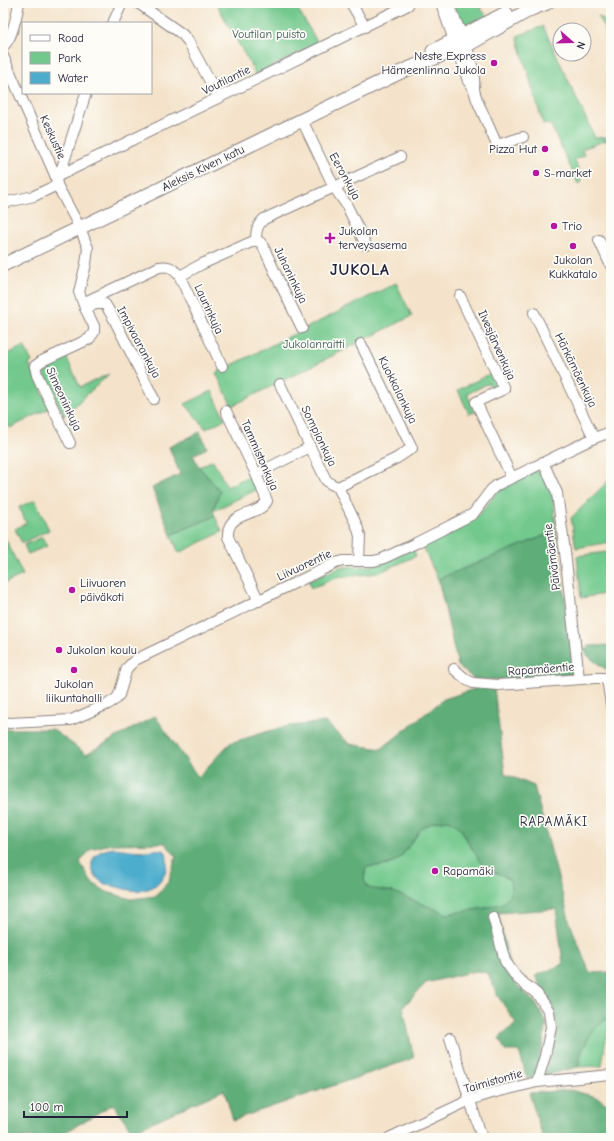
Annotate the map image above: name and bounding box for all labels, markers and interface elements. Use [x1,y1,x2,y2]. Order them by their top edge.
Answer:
legend [22,22,152,94]
north arrow [552,22,592,62]
park label: Voutilan puisto [232,27,306,41]
text: Road [58,31,84,45]
text: N [574,40,588,51]
place label: Neste Express Hämeenlinna Jukola [381,49,486,77]
text: Park [58,51,81,65]
marker: Neste Express Hämeenlinna Jukola [489,58,499,68]
street label: Voutilantie [200,62,252,98]
text: Water [58,71,88,85]
street label: Keskustie [37,113,69,161]
street label: Aleksis Kiven katu [159,142,247,194]
place label: Pizza Hut [489,142,538,156]
marker: Pizza Hut [540,144,550,154]
street label: Eeronkuja [326,150,364,202]
place label: S-market [544,166,592,180]
marker: S-market [531,168,541,178]
place label: Trio [562,219,582,233]
marker: Trio [549,221,559,231]
place label: Jukolan terveysasema [338,224,407,252]
marker: Jukolan terveysasema [324,232,336,244]
marker: Jukolan Kukkatalo [568,241,578,251]
street label: Juhaninkuja [271,244,311,306]
place label: Jukolan Kukkatalo [549,253,597,281]
district label: JUKOLA [330,261,390,279]
street label: Laurinkuja [191,282,227,336]
street label: Impivaarankuja [114,304,164,380]
street label: Ilvesjärvenkuja [475,308,519,382]
street label: Härkämäenkuja [552,330,600,410]
park label: Jukolanraitti [283,337,345,351]
street label: Kuokkalankuja [376,354,420,426]
street label: Simeoninkuja [43,365,85,433]
street label: Sompionkuja [298,403,340,469]
street label: Tammistonkuja [238,417,282,493]
street label: Päivämäentie [541,523,563,591]
street label: Liivuorentie [275,546,333,584]
place label: Liivuoren päiväkoti [80,576,126,604]
marker: Liivuoren päiväkoti [67,585,77,595]
place label: Jukolan koulu [67,643,137,657]
marker: Jukolan koulu [54,645,64,655]
street label: Rapamäentie [507,660,575,678]
marker: Jukolan liikuntahalli [69,665,79,675]
place label: Jukolan liikuntahalli [46,677,102,705]
district label: RAPAMÄKI [520,813,588,829]
place label: Rapamäki [443,864,493,878]
marker: Rapamäki [430,866,440,876]
street label: Taimistontie [462,1066,524,1096]
scale bar [24,1093,127,1119]
text: 100 m [30,1100,63,1114]

